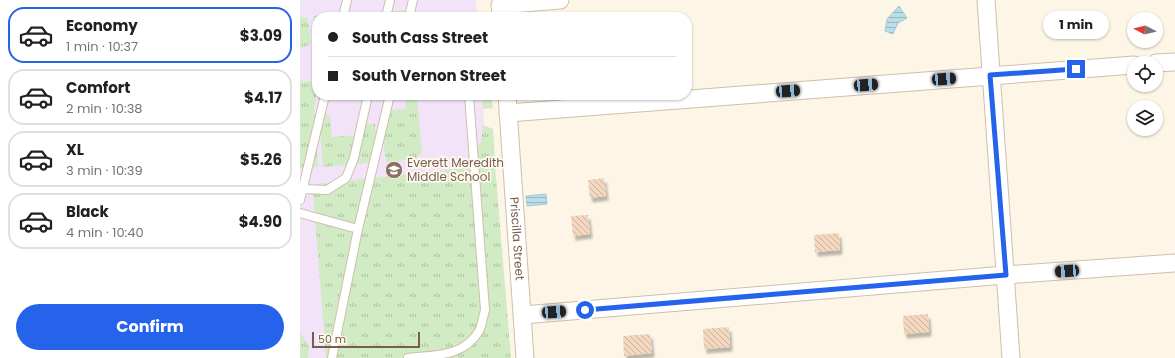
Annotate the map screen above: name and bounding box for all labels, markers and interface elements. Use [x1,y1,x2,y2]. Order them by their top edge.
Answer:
callout: 1 min [1043,11,1109,39]
north arrow [1127,12,1163,48]
map controls [1127,12,1163,136]
text: Economy [66,15,138,36]
text: 1 min [1059,15,1093,34]
icon: car [18,17,54,53]
text: $3.09 [240,25,282,46]
text: South Cass Street [352,27,488,48]
text: 1 min · 10:37 [66,37,138,56]
button: locate [1127,56,1163,92]
route end [1067,60,1085,78]
text: South Vernon Street [352,65,506,86]
car [932,72,956,86]
text: Comfort [66,77,130,98]
car [854,78,878,92]
icon: car [18,79,54,115]
car [776,84,800,98]
text: $4.17 [244,87,282,108]
text: 2 min · 10:38 [66,99,143,118]
button: layers [1127,100,1163,136]
text: XL [66,139,84,160]
icon: car [18,141,54,177]
text: $5.26 [240,149,282,170]
place label: Everett Meredith Middle School [407,154,504,185]
school or university icon: Everett Meredith Middle School [384,160,404,180]
text: 3 min · 10:39 [66,161,143,180]
street label: Priscilla Street [506,196,529,281]
text: Black [66,201,109,222]
icon: car [18,203,54,239]
text: $4.90 [239,211,282,232]
text: 4 min · 10:40 [66,223,144,242]
car [1055,264,1079,278]
route start [576,301,594,319]
button: Confirm [16,304,284,350]
car [542,305,566,319]
scale bar [312,330,420,349]
text: 50 m [318,331,346,347]

